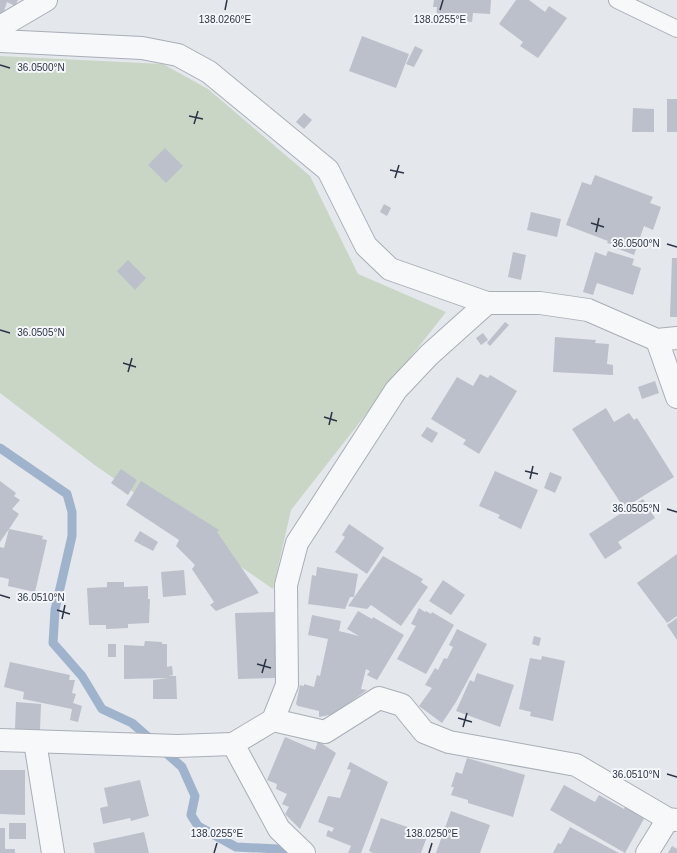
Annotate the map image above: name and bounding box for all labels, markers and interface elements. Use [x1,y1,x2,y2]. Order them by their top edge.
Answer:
text: 138.0260°E [199,14,252,25]
text: 138.0255°E [414,14,467,25]
text: 36.0500°N [17,62,65,73]
text: 36.0500°N [612,238,660,249]
text: 36.0505°N [17,327,65,338]
text: 36.0505°N [612,503,660,514]
text: 36.0510°N [17,592,65,603]
text: 36.0510°N [612,769,660,780]
text: 138.0255°E [191,828,244,839]
text: 138.0250°E [406,828,459,839]

